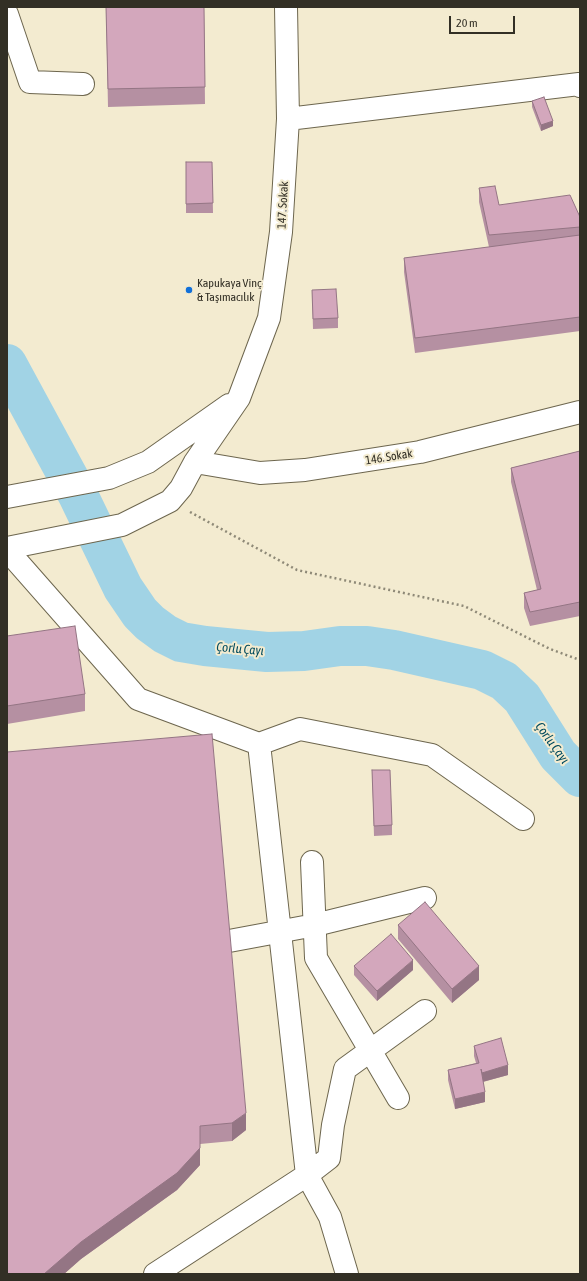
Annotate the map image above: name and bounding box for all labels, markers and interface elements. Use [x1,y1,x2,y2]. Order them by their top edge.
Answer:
scale bar [451,8,517,34]
text: 20 m [456,16,478,30]
street label: 147. Sokak [275,181,291,229]
place label: Kapukaya Vinç & Taşımacılık [197,276,262,304]
marker: Kapukaya Vinç & Taşımacılık [184,285,194,295]
street label: 146. Sokak [364,446,414,468]
water label: Çorlu Çayı [216,639,264,659]
water label: Çorlu Çayı [532,719,572,767]

